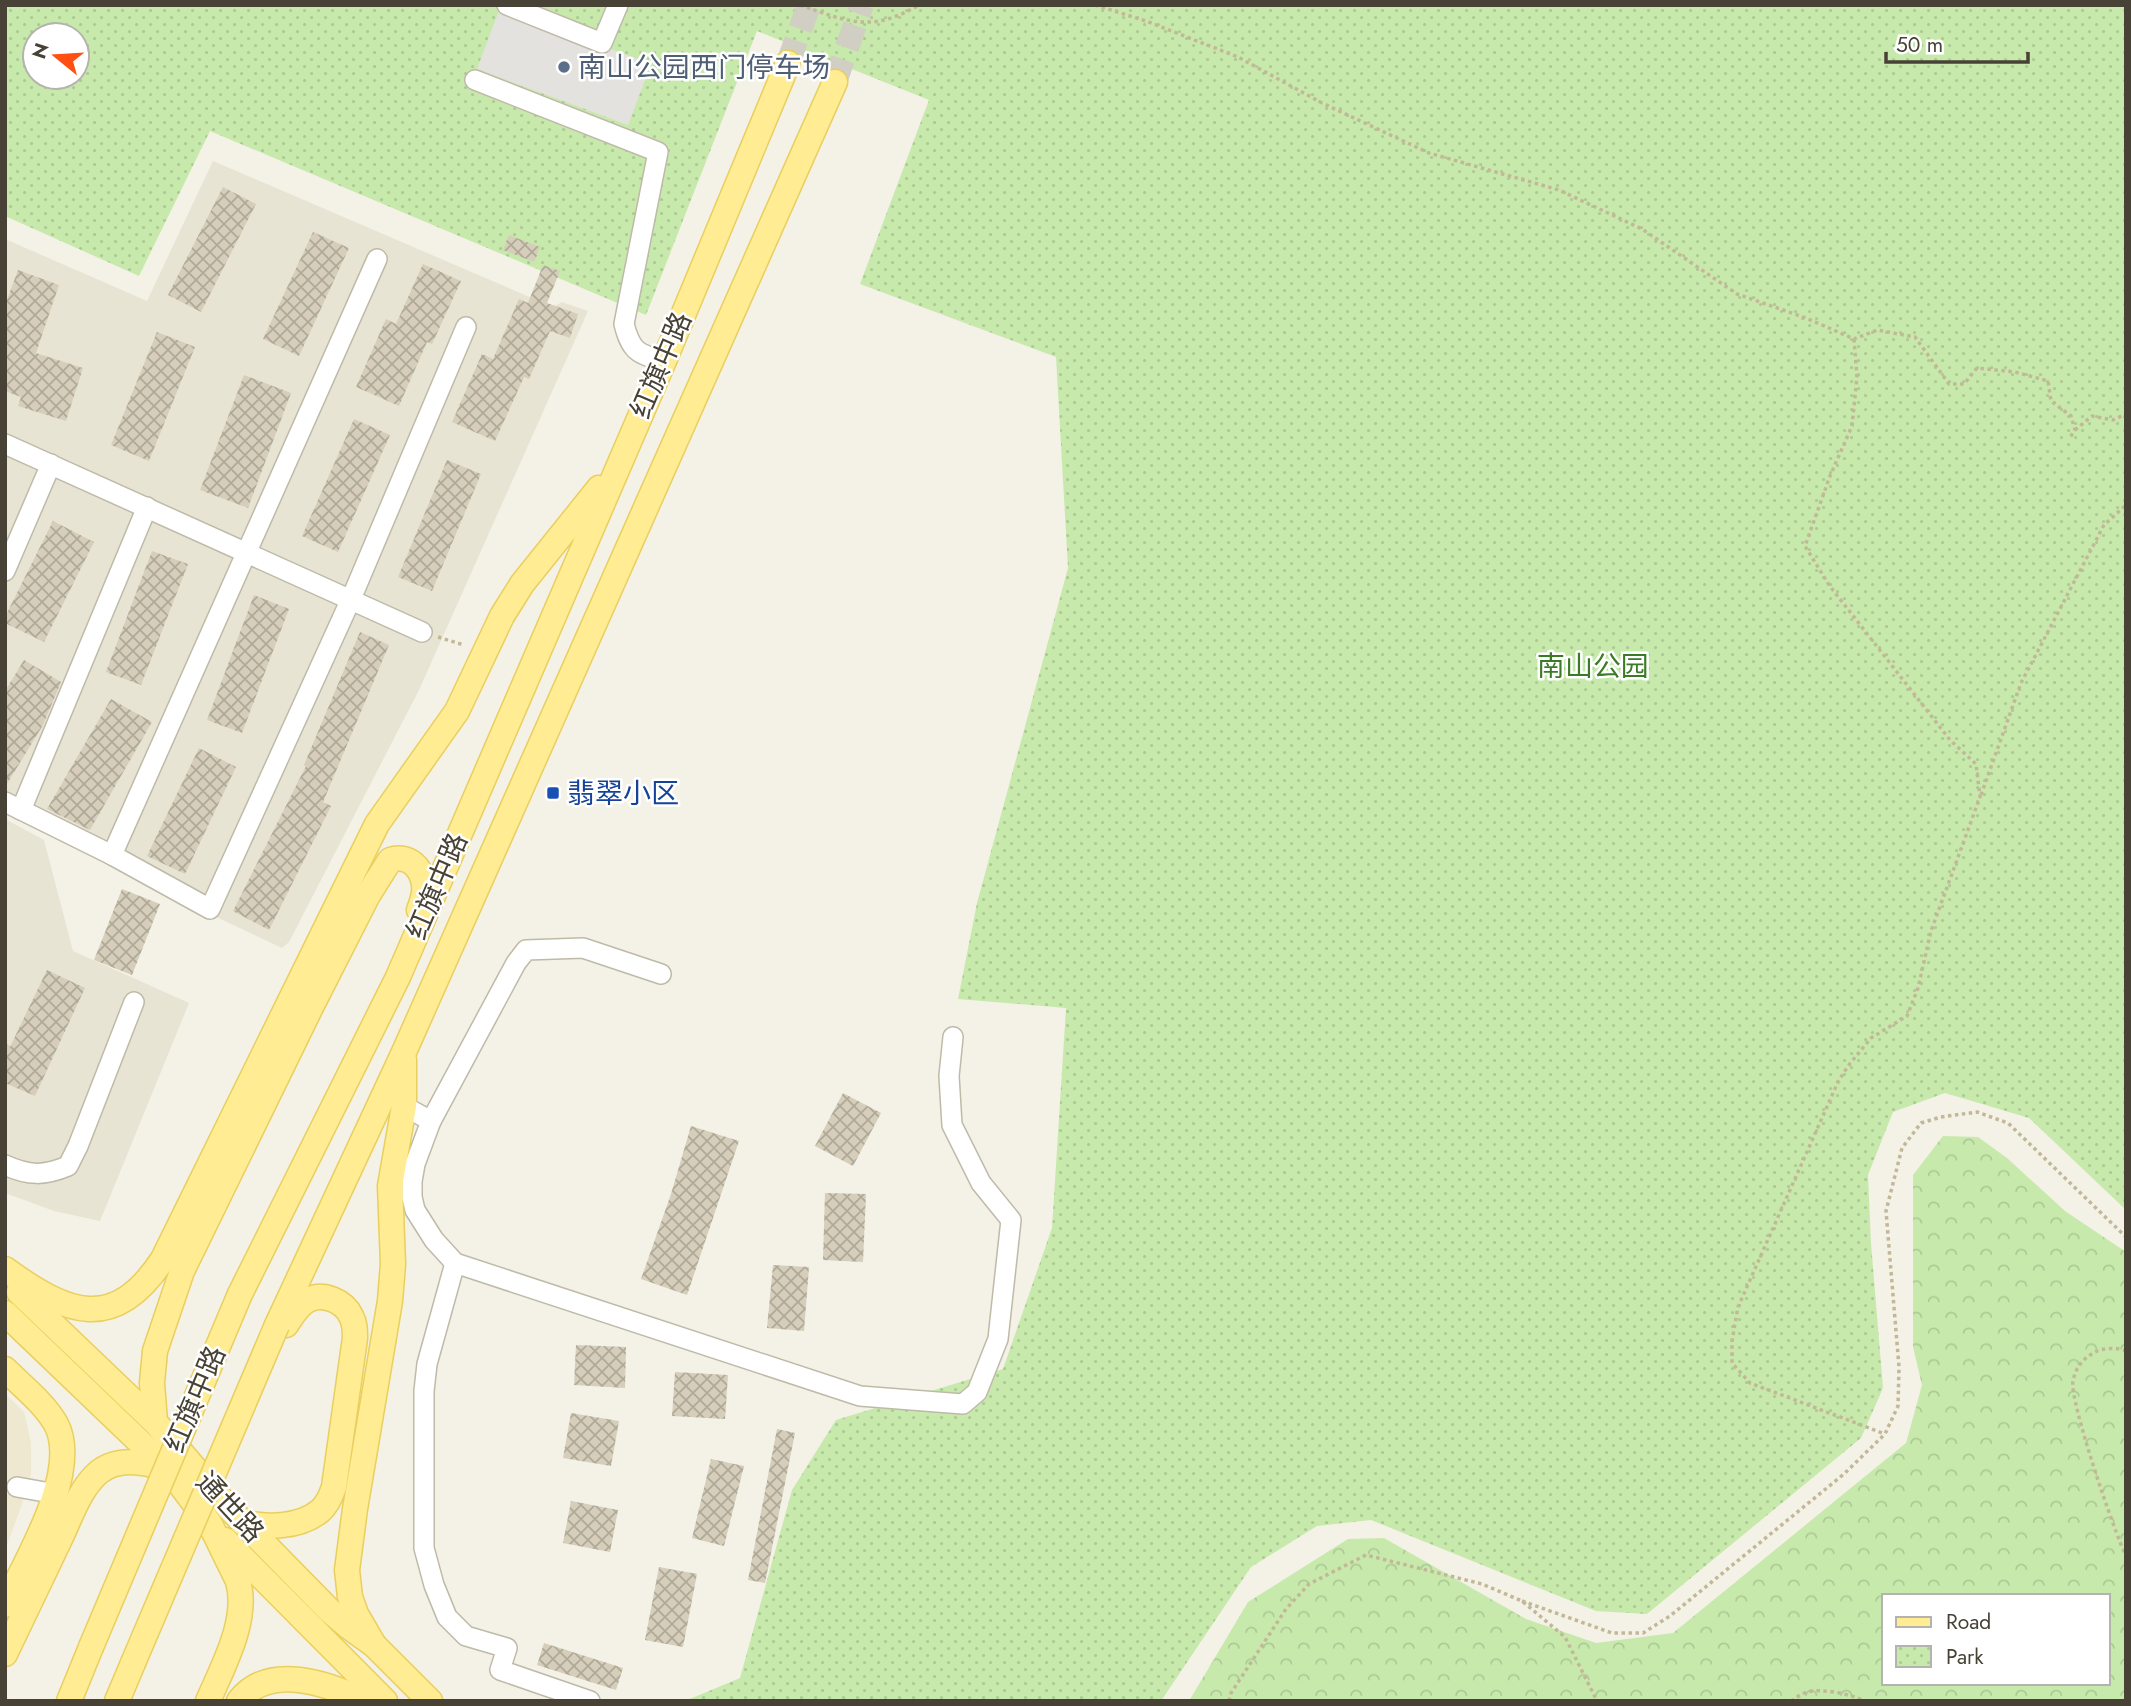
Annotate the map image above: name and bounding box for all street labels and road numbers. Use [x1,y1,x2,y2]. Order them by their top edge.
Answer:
street label: 红旗中路 [620,305,702,425]
street label: 红旗中路 [396,826,478,946]
street label: 红旗中路 [154,1339,236,1459]
street label: 通世路 [186,1462,274,1552]

